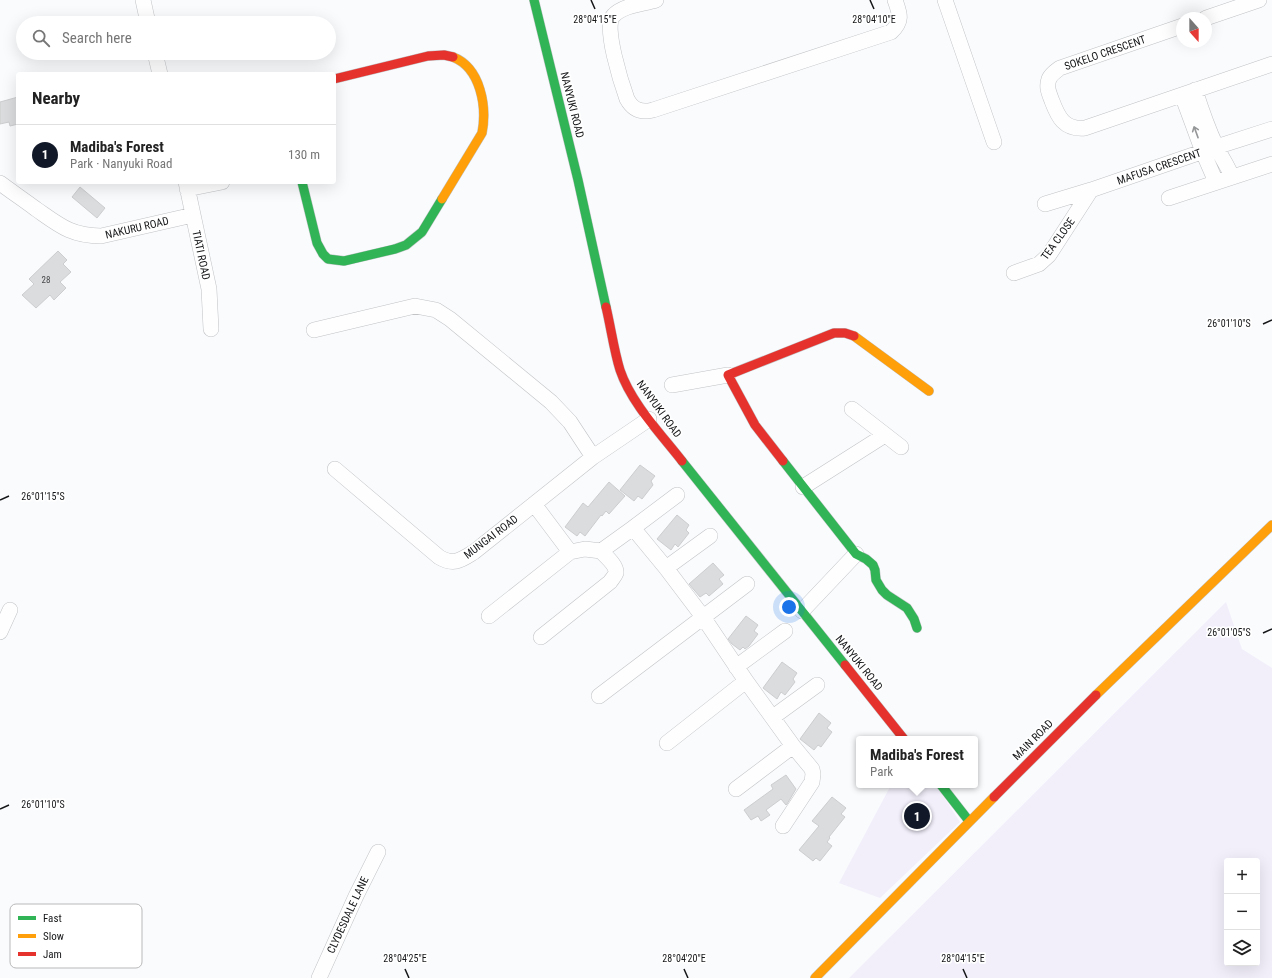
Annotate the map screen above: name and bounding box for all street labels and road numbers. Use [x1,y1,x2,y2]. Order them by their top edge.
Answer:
street label: SOKELO CRESCENT [1063,33,1148,73]
street label: NANYUKI ROAD [558,71,586,139]
street label: MAFUSA CRESCENT [1115,146,1203,187]
street label: NAKURU ROAD [104,214,170,242]
street label: TEA CLOSE [1038,215,1078,263]
street label: TIATI ROAD [189,229,213,281]
street label: NANYUKI ROAD [634,378,684,440]
street label: MUNGAI ROAD [461,512,521,562]
street label: NANYUKI ROAD [833,633,885,693]
street label: MAIN ROAD [1010,717,1056,763]
street label: CLYDESDALE LANE [325,874,372,955]

